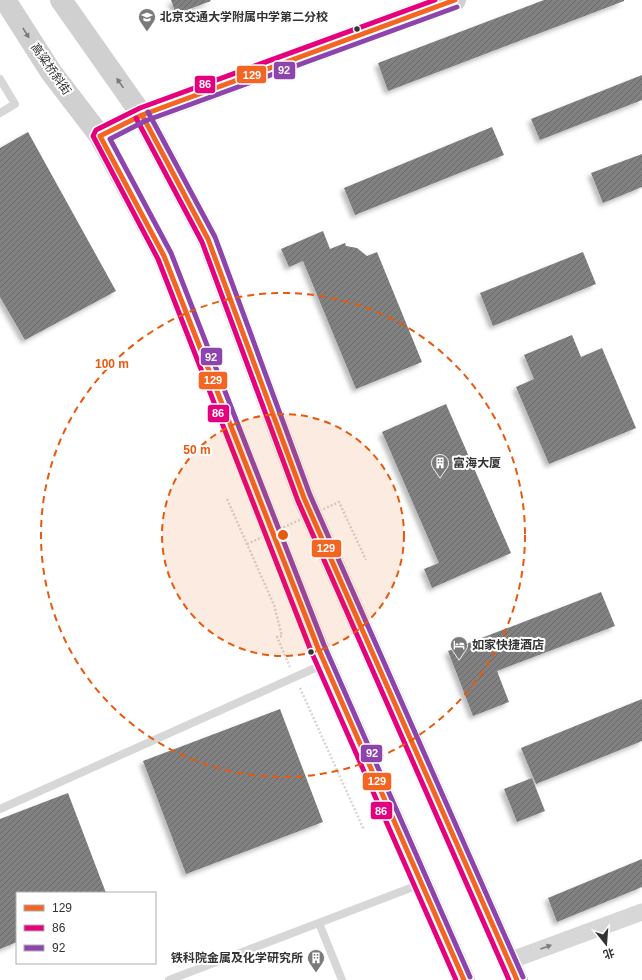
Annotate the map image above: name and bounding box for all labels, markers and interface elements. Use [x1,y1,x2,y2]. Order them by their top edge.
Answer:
school or university icon: 北京交通大学附属中学第二分校 [137,7,157,32]
place label: 北京交通大学附属中学第二分校 [160,10,328,24]
unlabelled marker [352,24,362,34]
one-way arrow [22,28,30,38]
street label: 高粱桥斜街 [28,40,74,98]
line badge: 92 [273,61,296,80]
text: 92 [278,64,290,76]
line badge: 129 [236,65,267,84]
text: 129 [243,69,261,81]
line badge: 86 [194,75,216,94]
one-way arrow [115,78,124,89]
text: 86 [199,78,211,90]
line badge: 92 [200,347,223,366]
text: 92 [205,351,217,363]
text: 100 m [95,357,129,371]
line badge: 129 [198,371,228,390]
text: 129 [204,374,222,386]
line badge: 86 [207,404,230,423]
text: 86 [212,407,224,419]
text: 50 m [183,443,211,457]
building icon: 富海大厦 [430,453,450,478]
place label: 富海大厦 [453,456,501,470]
centre of rings [276,528,290,542]
line badge: 129 [311,539,342,558]
text: 129 [317,542,335,554]
hotel icon: 如家快捷酒店 [449,635,469,660]
place label: 如家快捷酒店 [472,638,544,652]
unlabelled marker [306,647,316,657]
line badge: 92 [360,744,383,763]
text: 92 [366,747,378,759]
line badge: 129 [362,772,392,791]
text: 129 [368,775,386,787]
line badge: 86 [370,801,393,820]
text: 86 [375,805,387,817]
legend [16,892,156,964]
text: 129 [52,901,72,915]
text: 86 [52,921,66,935]
north arrow [586,924,626,964]
text: 92 [52,941,66,955]
one-way arrow [540,944,552,950]
text: 北 [602,946,616,961]
building icon: 铁科院金属及化学研究所 [306,948,326,973]
place label: 铁科院金属及化学研究所 [171,951,303,965]

